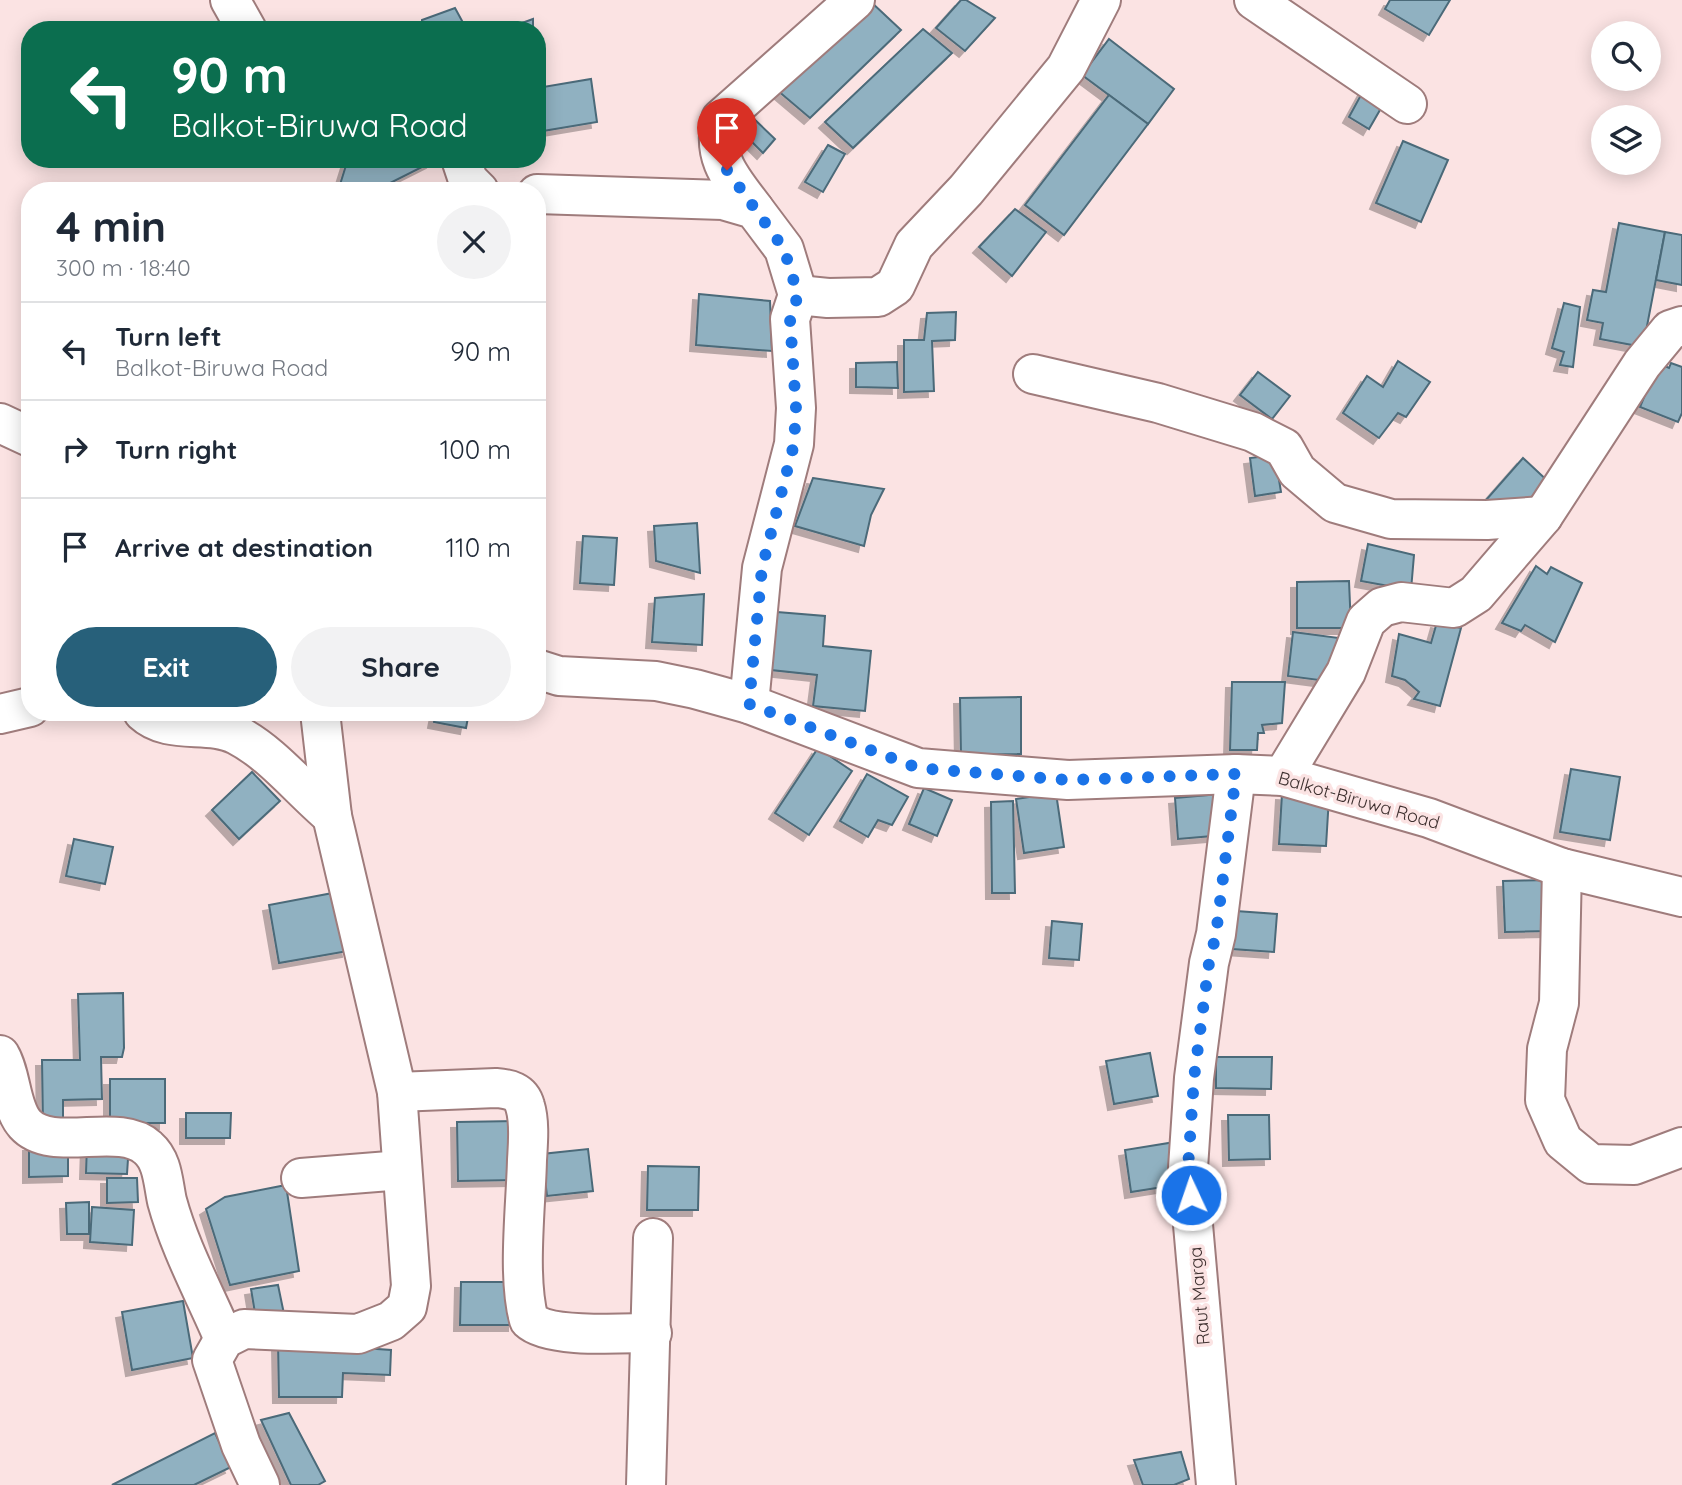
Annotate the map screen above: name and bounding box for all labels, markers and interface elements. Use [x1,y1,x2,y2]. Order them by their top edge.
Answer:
map controls [1591,21,1661,175]
button: search [1591,21,1661,91]
text: 90 m [171,44,288,105]
icon: left [56,49,147,140]
pin [697,98,757,170]
text: Balkot-Biruwa Road [171,105,468,145]
button: layers [1591,105,1661,175]
icon: arrive [708,109,746,147]
text: 4 min [56,200,166,253]
button: close [437,205,511,279]
text: 300 m · 18:40 [56,253,191,282]
text: Turn left [115,320,222,353]
icon: left [56,332,94,370]
text: 90 m [450,335,511,368]
text: Balkot-Biruwa Road [115,353,328,382]
icon: right [56,430,94,468]
text: Turn right [115,433,237,466]
text: 100 m [440,433,511,466]
icon: arrive [56,528,94,566]
text: Arrive at destination [115,531,373,564]
text: 110 m [445,531,511,564]
button: Exit [56,627,277,707]
button: Share [291,627,511,707]
street label: Balkot-Biruwa Road [1276,766,1442,834]
position arrow [1154,1158,1228,1232]
street label: Raut Marga [1183,1246,1215,1346]

